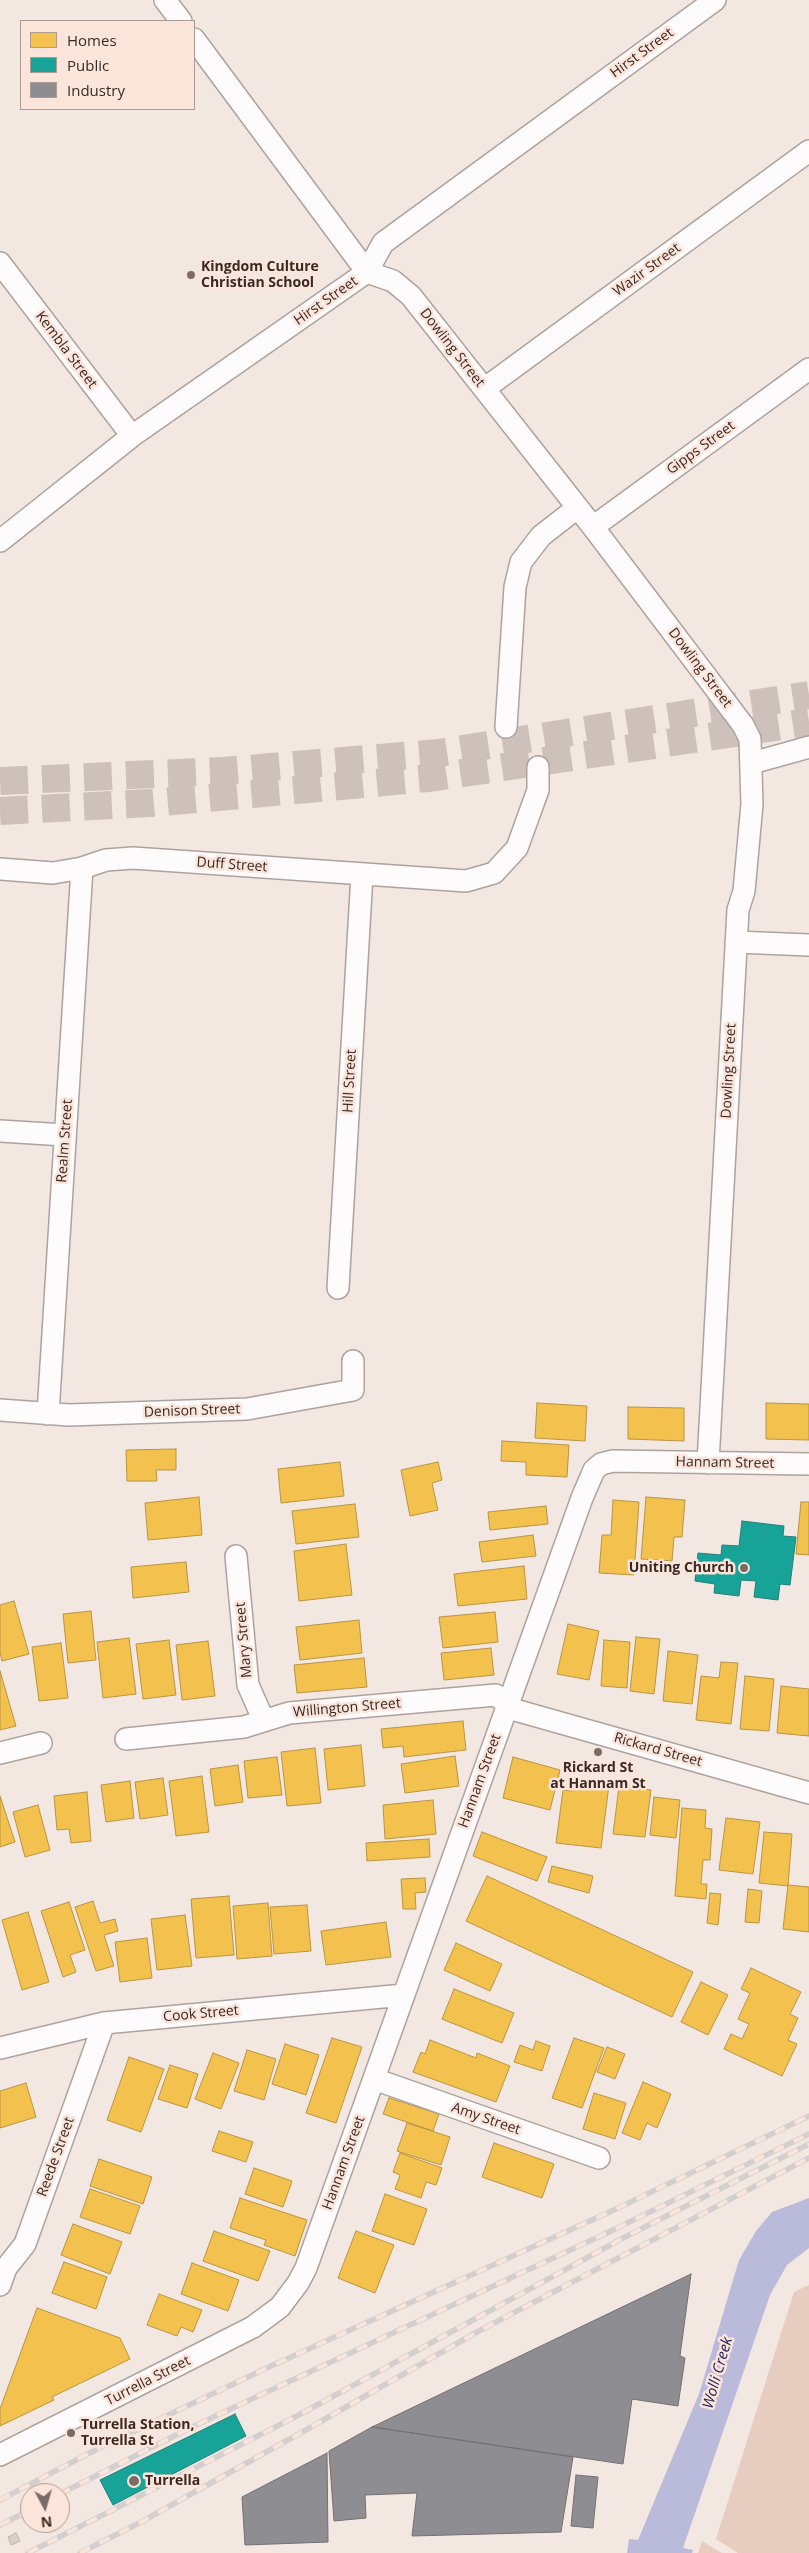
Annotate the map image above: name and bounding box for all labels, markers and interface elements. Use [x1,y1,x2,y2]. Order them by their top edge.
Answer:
legend [20,20,195,110]
street label: Hirst Street [607,24,677,82]
text: Homes [67,30,117,50]
text: Public [67,55,109,75]
text: Industry [67,80,125,100]
street label: Wazir Street [610,240,684,300]
place label: Kingdom Culture Christian School [201,259,319,292]
marker: Kingdom Culture Christian School [185,269,197,281]
street label: Hirst Street [291,273,361,329]
street label: Dowling Street [416,305,488,391]
street label: Kembla Street [32,308,100,392]
street label: Gipps Street [664,418,738,478]
street label: Dowling Street [665,625,735,711]
street label: Duff Street [196,854,268,876]
street label: Dowling Street [718,1023,740,1119]
street label: Hill Street [340,1049,360,1113]
street label: Realm Street [54,1099,76,1183]
street label: Denison Street [143,1401,241,1421]
street label: Hannam Street [675,1454,775,1472]
place label: Uniting Church [629,1560,734,1576]
marker: Uniting Church [738,1562,750,1574]
street label: Mary Street [232,1601,256,1679]
street label: Willington Street [292,1695,402,1721]
street label: Rickard Street [612,1729,704,1771]
street label: Hannam Street [455,1732,505,1830]
marker: Rickard St at Hannam St [592,1746,604,1758]
place label: Rickard St at Hannam St [550,1760,646,1792]
street label: Cook Street [163,2002,239,2026]
street label: Amy Street [449,2099,523,2139]
street label: Hannam Street [319,2114,369,2212]
street label: Reede Street [34,2115,78,2199]
water label: Wolli Creek [699,2335,737,2411]
street label: Turrella Street [103,2352,193,2410]
place label: Turrella Station, Turrella St [81,2417,194,2450]
marker: Turrella Station, Turrella St [65,2427,77,2439]
place label: Turrella [145,2473,200,2489]
marker: Turrella [127,2474,141,2488]
north arrow [20,2483,70,2533]
text: N [40,2512,53,2532]

